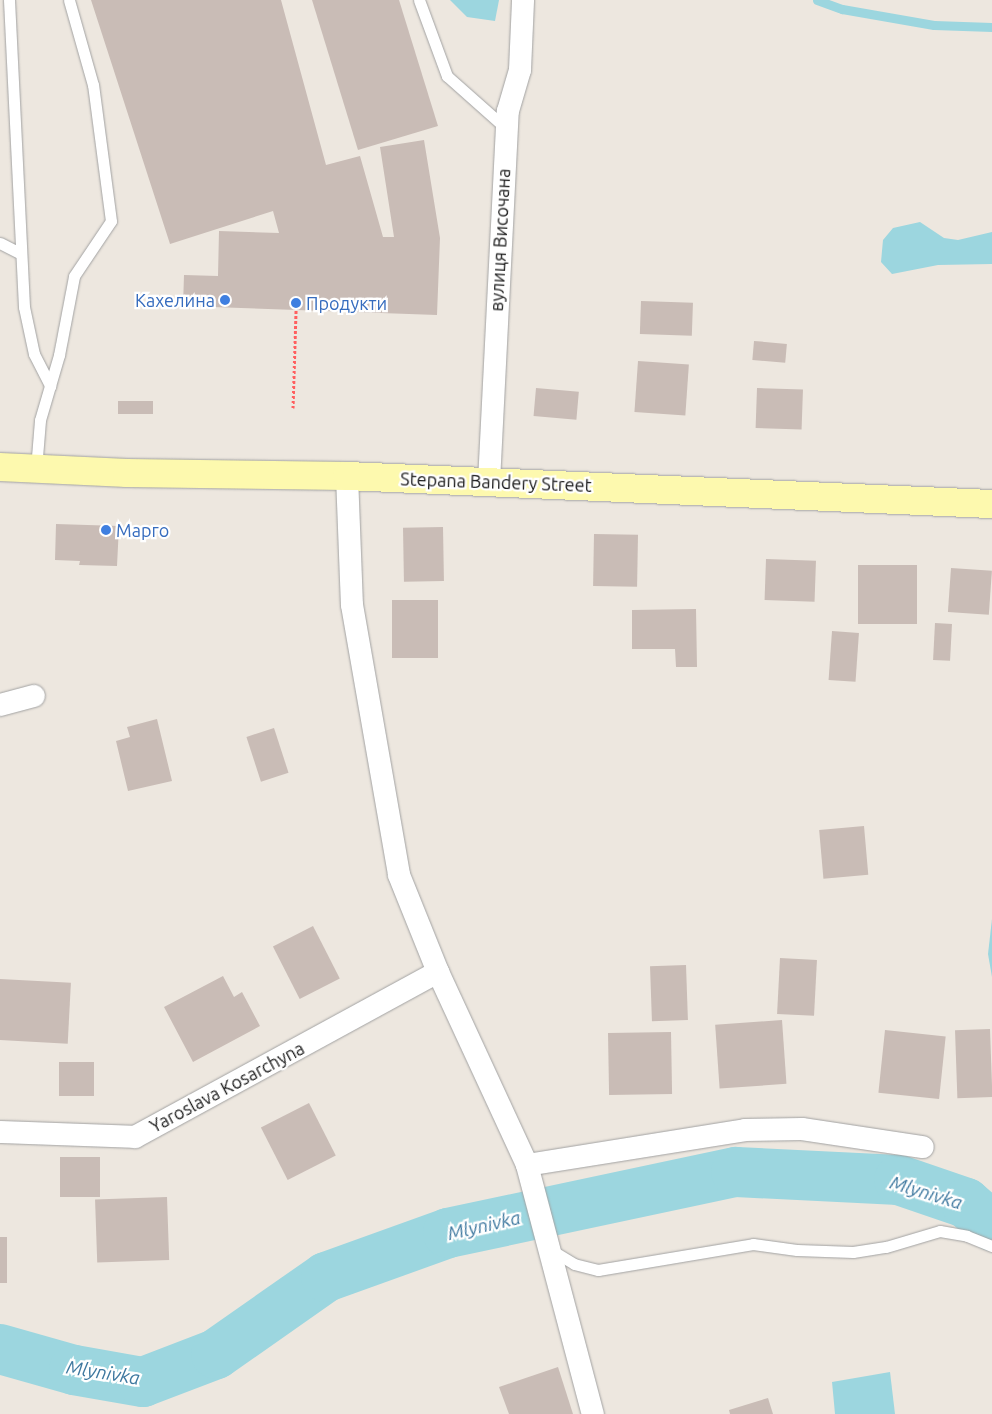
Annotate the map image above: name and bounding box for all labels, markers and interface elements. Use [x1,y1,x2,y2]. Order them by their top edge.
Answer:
street label: вулиця Височана [485,168,515,312]
place label: Кахелина [135,289,215,311]
place label: Продукти [306,292,387,314]
marker: Кахелина [219,294,231,306]
marker: Продукти [290,297,302,309]
street label: Stepana Bandery Street [400,468,592,496]
place label: Марго [116,519,169,541]
marker: Марго [100,524,112,536]
street label: Yaroslava Kosarchyna [146,1037,308,1137]
water label: Mlynivka [887,1171,965,1215]
water label: Mlynivka [445,1207,523,1245]
water label: Mlynivka [65,1356,141,1390]

